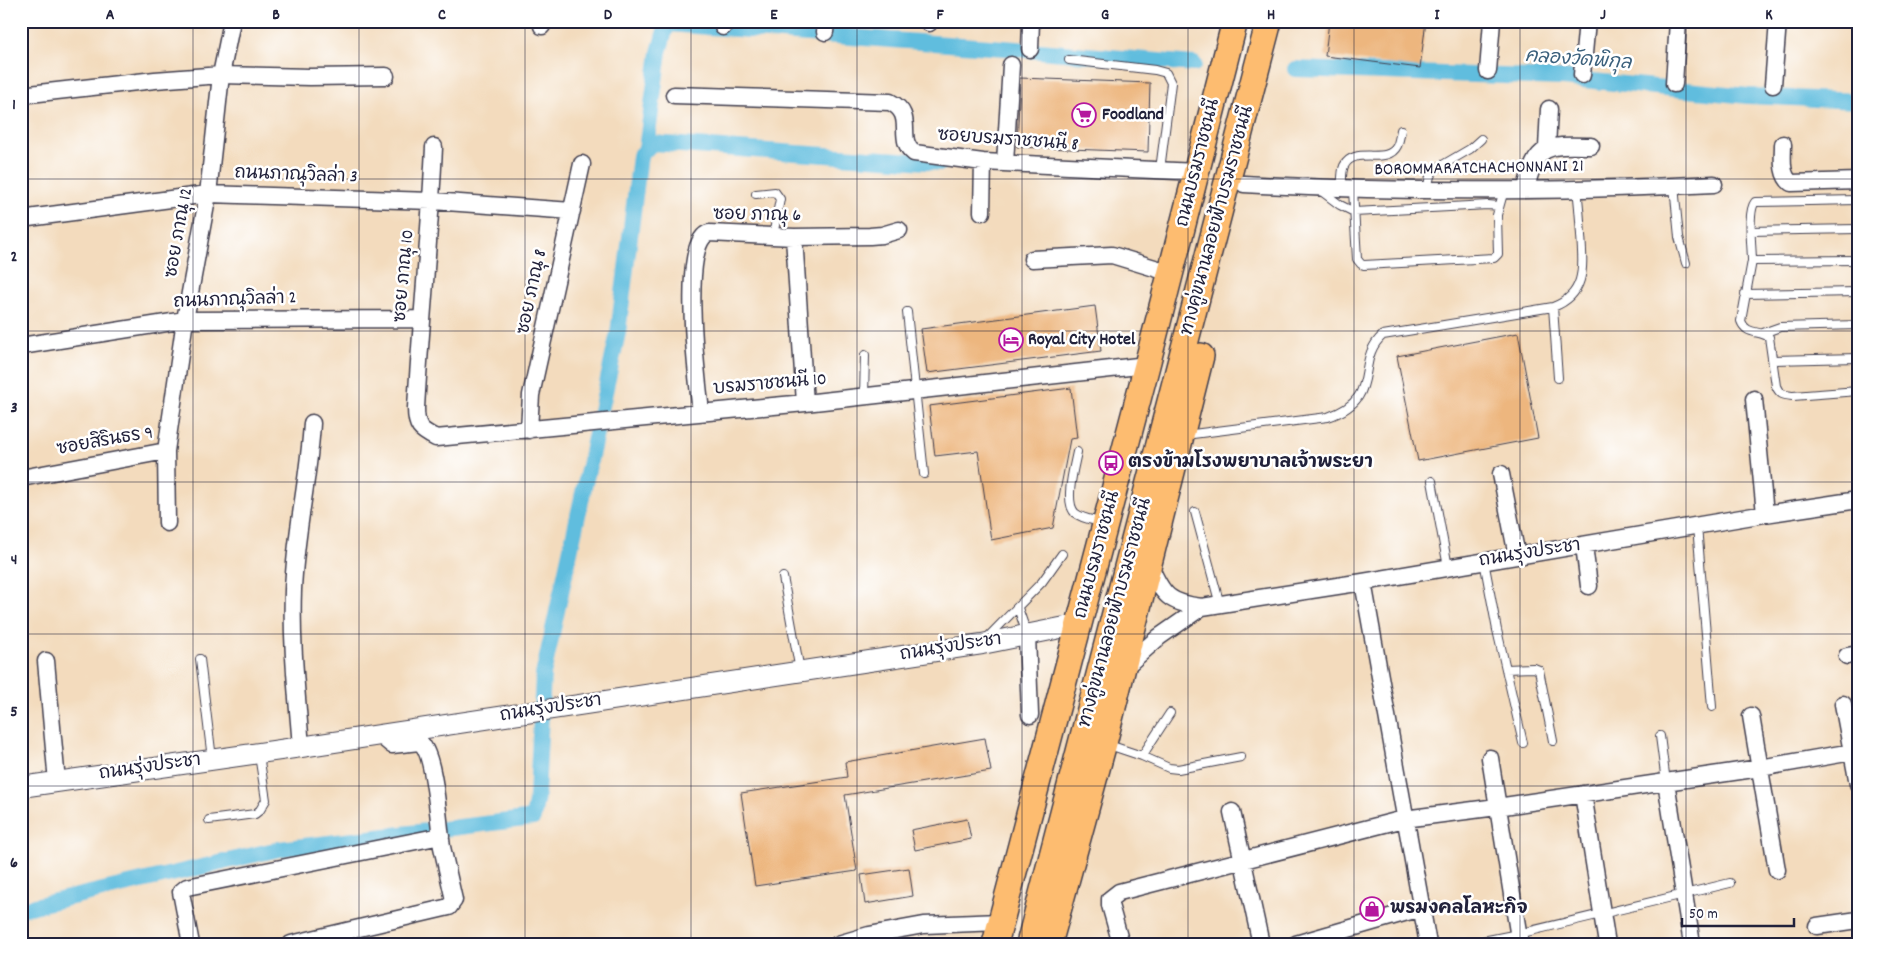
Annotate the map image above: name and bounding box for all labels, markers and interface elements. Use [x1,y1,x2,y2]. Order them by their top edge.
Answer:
text: A [106,4,115,27]
text: B [272,4,280,27]
text: C [438,4,446,27]
text: D [604,4,613,27]
text: E [770,4,778,27]
text: F [936,4,944,27]
text: G [1101,4,1109,27]
text: H [1267,4,1275,27]
text: I [1435,4,1441,27]
text: J [1600,4,1606,27]
text: K [1765,4,1773,27]
water label: คลองวัดพิกุล [1524,43,1634,78]
text: 1 [12,94,16,117]
street label: ถนนบรมราชชนนี [1169,96,1227,230]
supermarket icon: Foodland [1071,102,1097,128]
place label: Foodland [1102,103,1164,128]
street label: ทางคู่ขนานลอยฟ้าบรมราชชนนี [1172,103,1261,339]
street label: ซอยบรมราชชนนี 8 [937,122,1080,158]
street label: BOROMMARATCHACHONNANI 21 [1374,155,1584,183]
street label: ถนนภาณุวิลล่า 3 [234,159,358,191]
street label: ซอย ภาณุ 12 [160,186,200,280]
street label: ซอย ภาณุ 6 [713,203,801,229]
street label: ซอย ภาณุ 10 [388,229,422,323]
text: 2 [11,246,18,269]
street label: ซอย ภาณุ 8 [512,247,554,337]
street label: ถนนภาณุวิลล่า 2 [173,284,297,316]
hotel icon: Royal City Hotel [998,327,1024,353]
place label: Royal City Hotel [1028,328,1136,353]
street label: บรมราชชนนี 10 [712,366,828,402]
text: 3 [10,397,18,420]
street label: ซอยสิรินธร 9 [55,420,155,463]
place label: ตรงข้ามโรงพยาบาลเจ้าพระยา [1128,449,1373,476]
bus stop icon: ตรงข้ามโรงพยาบาลเจ้าพระยา [1098,450,1124,476]
street label: ถนนบรมราชชนนี [1067,488,1127,622]
street label: ทางคู่ขนานลอยฟ้าบรมราชชนนี [1070,495,1159,731]
street label: ถนนรุ่งประชา [1477,532,1583,574]
text: 4 [11,549,17,572]
street label: ถนนรุ่งประชา [898,626,1004,668]
street label: ถนนรุ่งประชา [498,687,604,729]
text: 5 [10,701,18,724]
street label: ถนนรุ่งประชา [97,746,203,788]
text: 6 [10,852,18,875]
place label: พรมงคลโลหะกิจ [1390,895,1528,922]
scale bar [1682,895,1794,927]
shop icon: พรมงคลโลหะกิจ [1359,896,1385,922]
text: 50 m [1689,904,1718,926]

